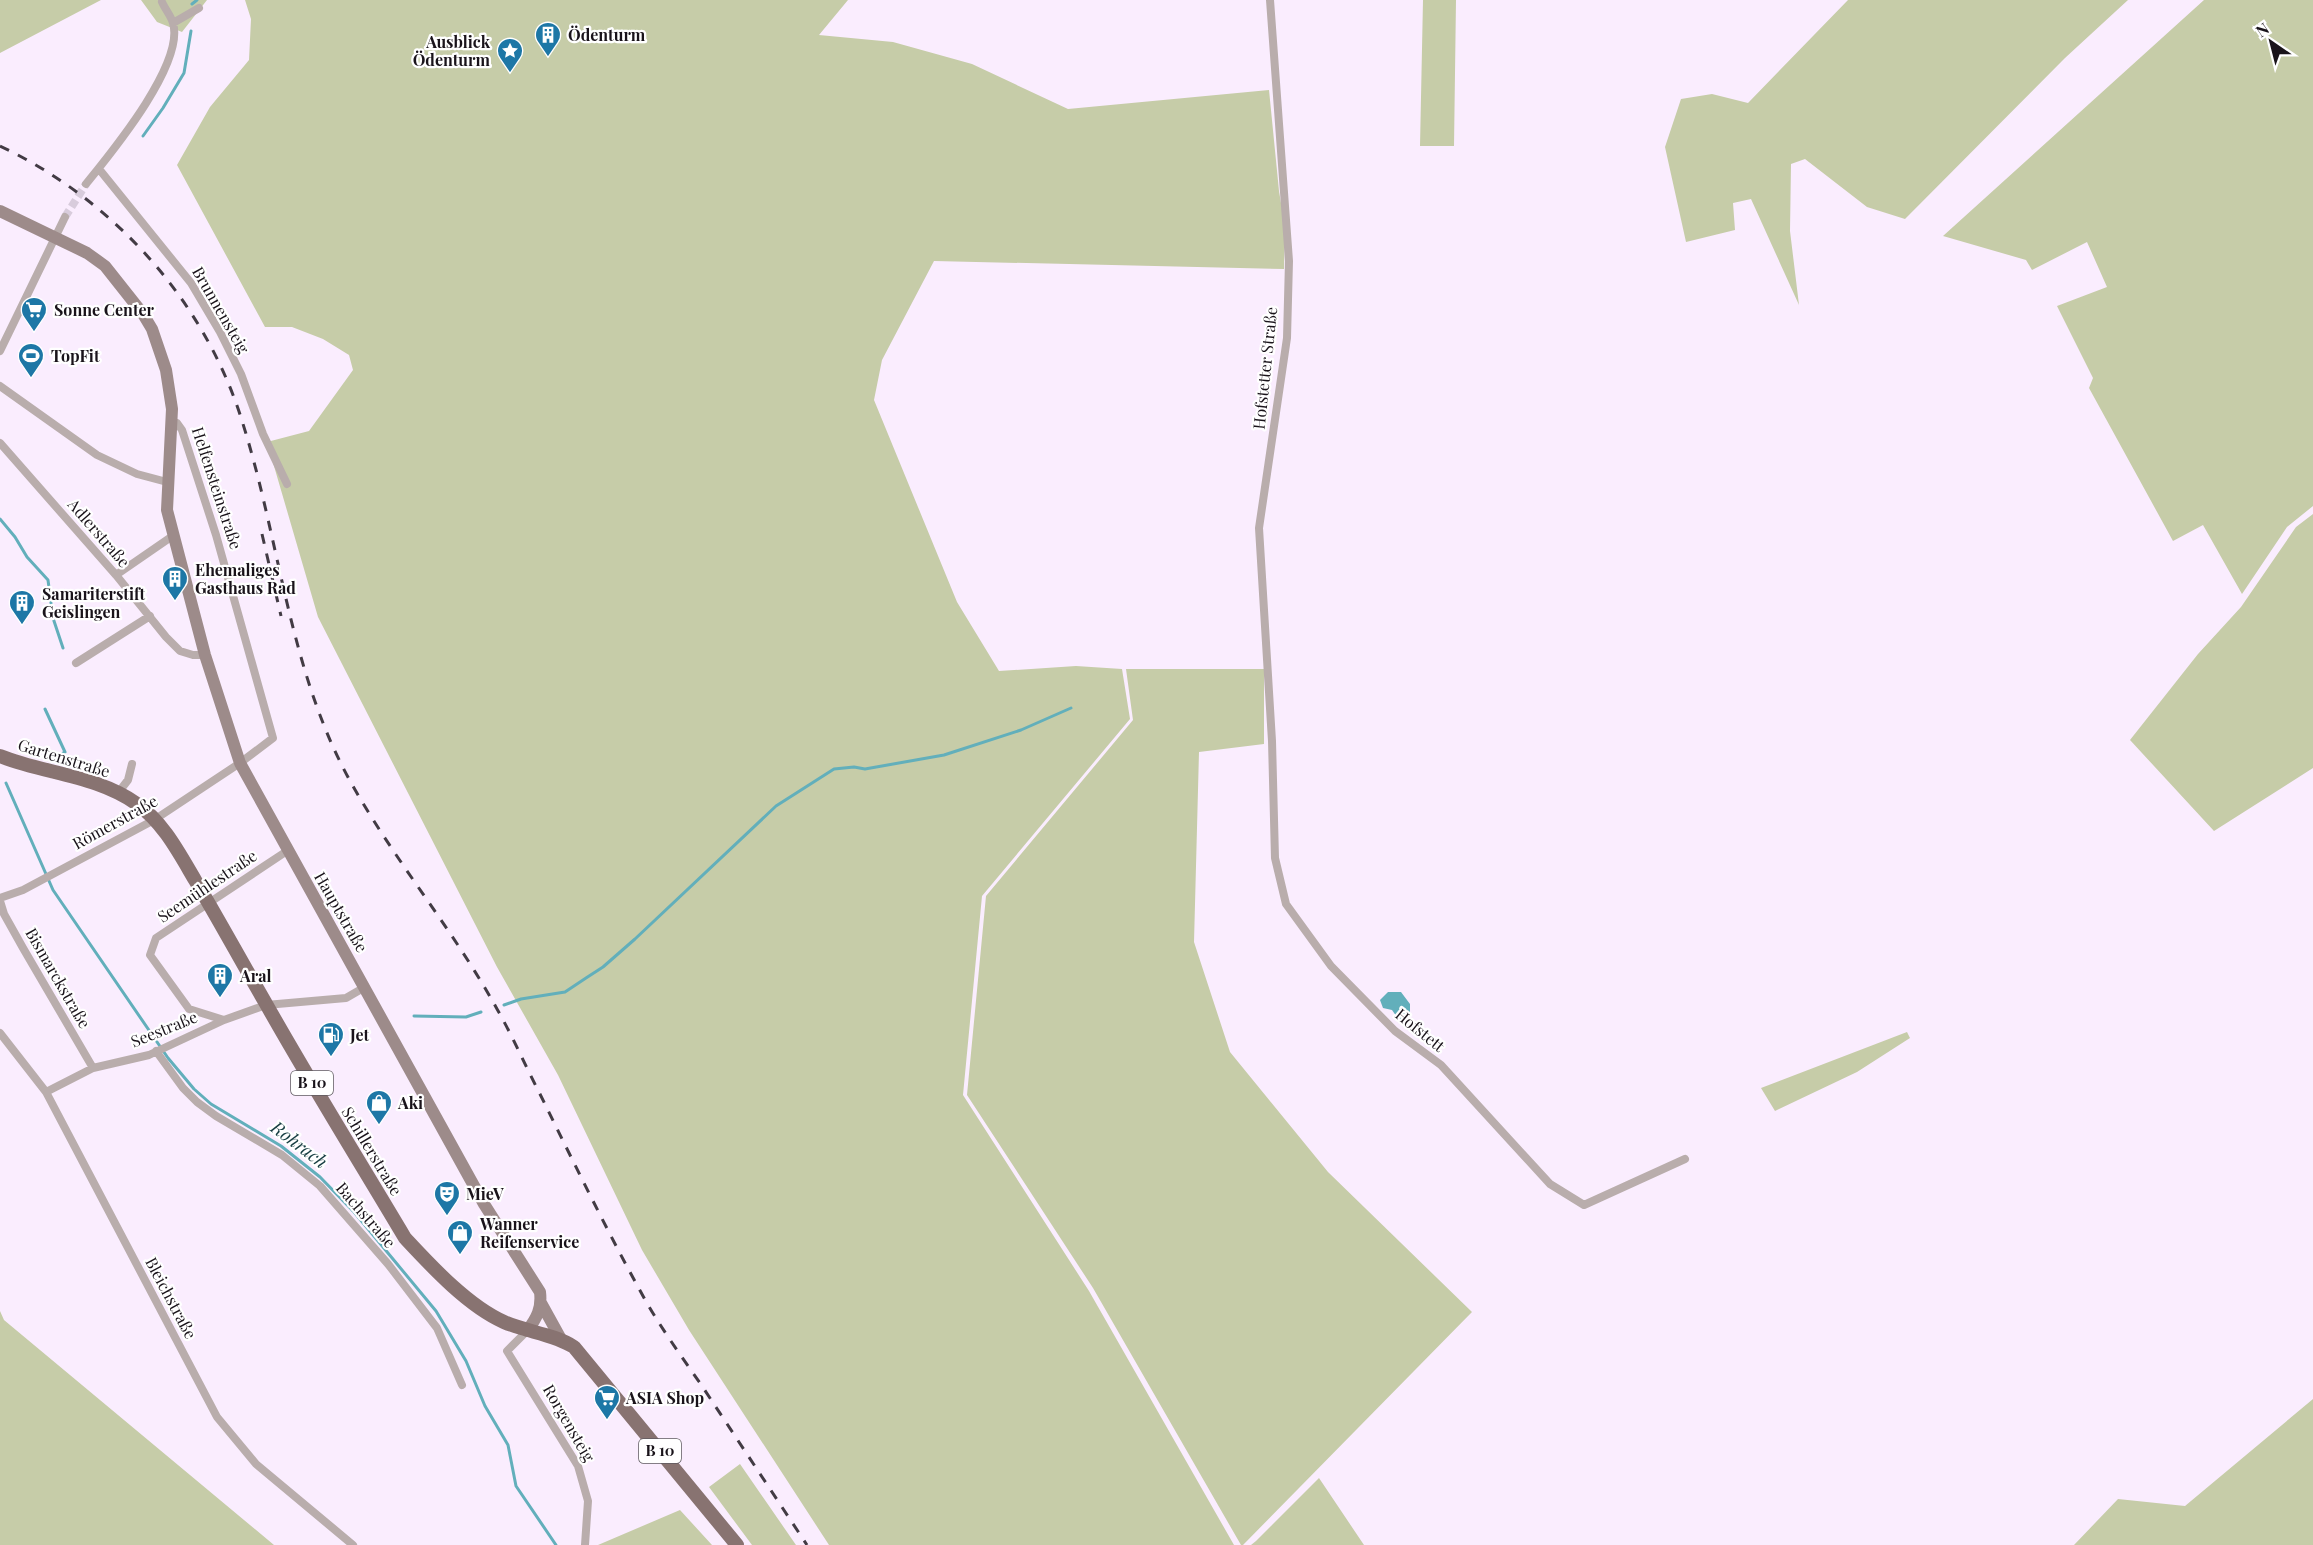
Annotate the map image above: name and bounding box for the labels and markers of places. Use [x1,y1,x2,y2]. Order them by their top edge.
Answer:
building icon: Ödenturm [533,20,563,58]
place label: Ödenturm [568,24,646,45]
place label: Ausblick Ödenturm [413,31,491,70]
place icon: Ausblick Ödenturm [495,36,525,74]
supermarket icon: Sonne Center [19,295,49,333]
place label: Sonne Center [54,299,154,320]
sports icon: TopFit [16,341,46,379]
place label: TopFit [51,345,100,366]
place label: Ehemaliges Gasthaus Rad [195,559,296,598]
building icon: Ehemaliges Gasthaus Rad [160,564,190,602]
place label: Samariterstift Geislingen [42,583,146,622]
building icon: Samariterstift Geislingen [7,588,37,626]
building icon: Aral [205,961,235,999]
place label: Aral [239,965,271,986]
fuel station icon: Jet [316,1020,346,1058]
place label: Jet [349,1024,370,1045]
shop icon: Aki [364,1088,394,1126]
place label: Aki [397,1092,423,1113]
theatre icon: MieV [432,1179,462,1217]
place label: MieV [466,1183,504,1204]
place label: Wanner Reifenservice [479,1213,579,1252]
shop icon: Wanner Reifenservice [445,1218,475,1256]
supermarket icon: ASIA Shop [592,1383,622,1421]
place label: ASIA Shop [625,1387,704,1408]

